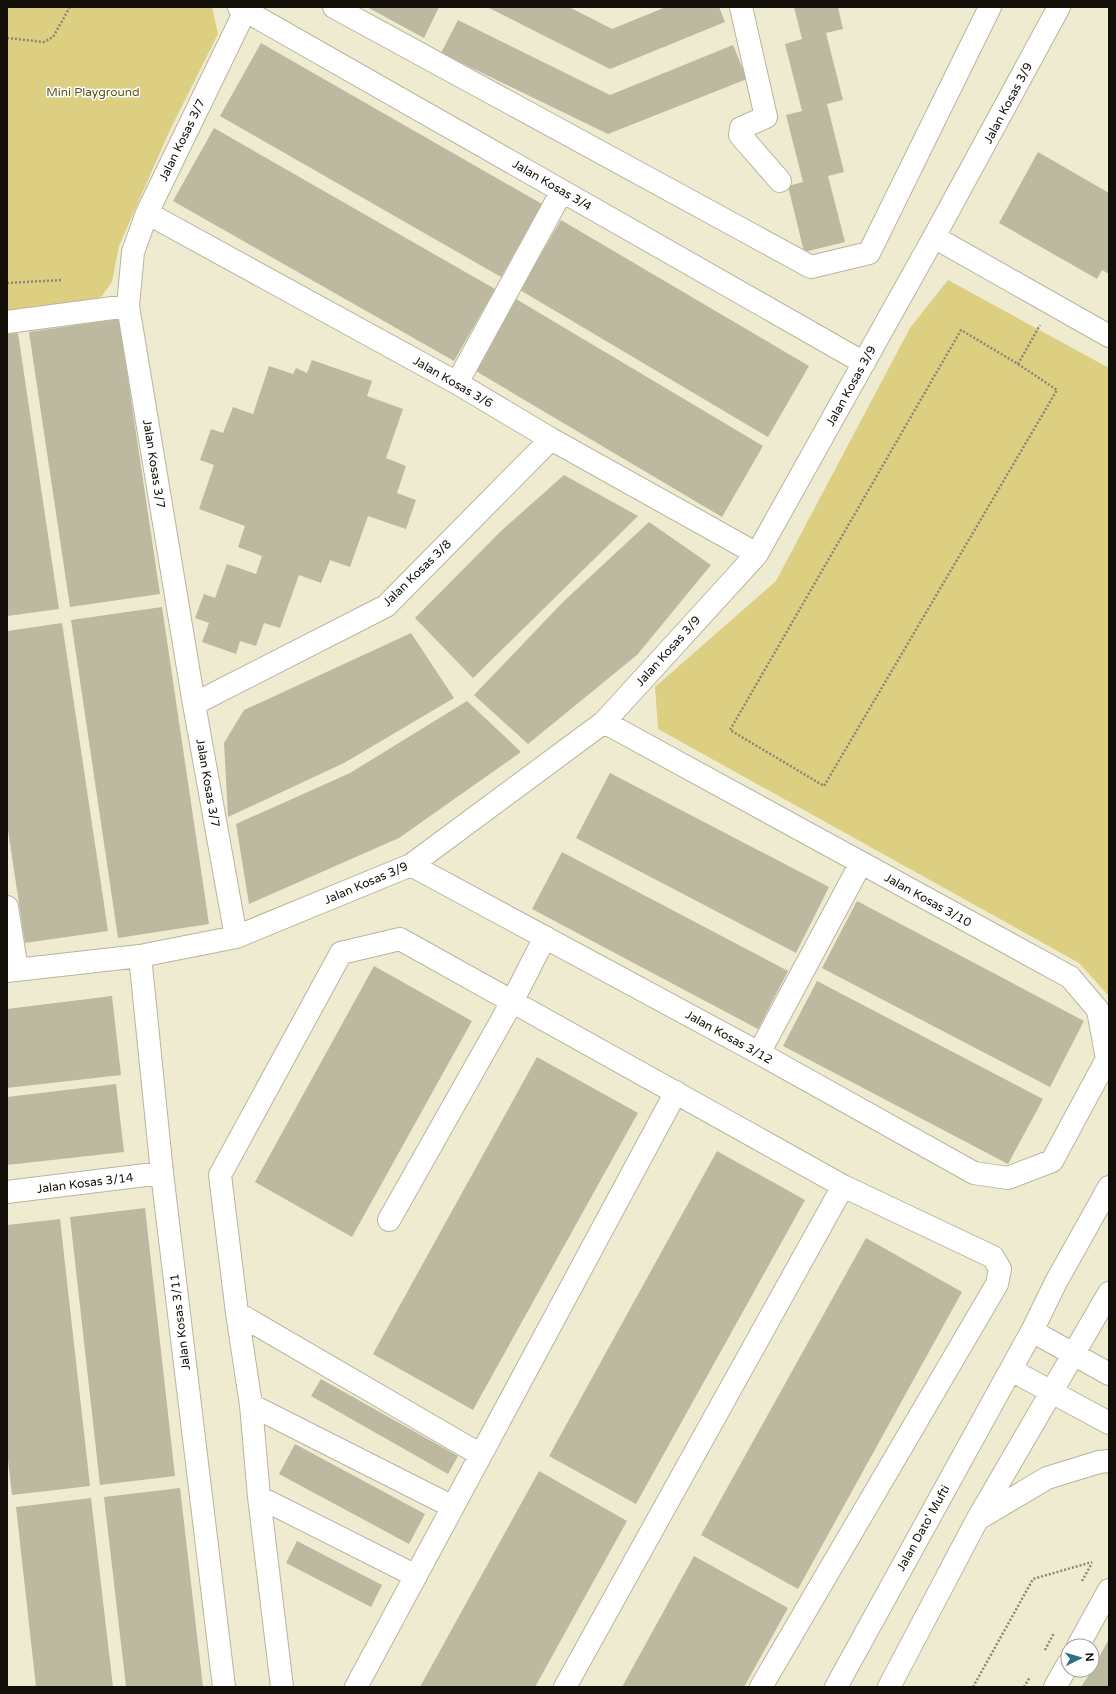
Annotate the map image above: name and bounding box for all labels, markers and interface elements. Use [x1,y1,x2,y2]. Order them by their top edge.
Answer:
street label: Jalan Kosas 3/9 [981,60,1035,146]
park label: Mini Playground [46,85,140,99]
street label: Jalan Kosas 3/7 [156,97,208,183]
street label: Jalan Kosas 3/4 [510,157,594,214]
street label: Jalan Kosas 3/9 [823,343,879,429]
street label: Jalan Kosas 3/6 [411,354,495,410]
street label: Jalan Kosas 3/7 [140,419,168,509]
street label: Jalan Kosas 3/8 [380,537,454,609]
street label: Jalan Kosas 3/9 [633,613,703,689]
street label: Jalan Kosas 3/7 [193,738,223,828]
street label: Jalan Kosas 3/9 [322,859,410,907]
street label: Jalan Kosas 3/10 [882,870,974,930]
street label: Jalan Kosas 3/12 [683,1007,775,1067]
street label: Jalan Kosas 3/14 [36,1170,135,1196]
street label: Jalan Kosas 3/11 [167,1273,193,1371]
street label: Jalan Dato' Mufti [894,1483,952,1573]
north arrow [1060,1638,1100,1678]
text: N [1083,1652,1096,1662]

